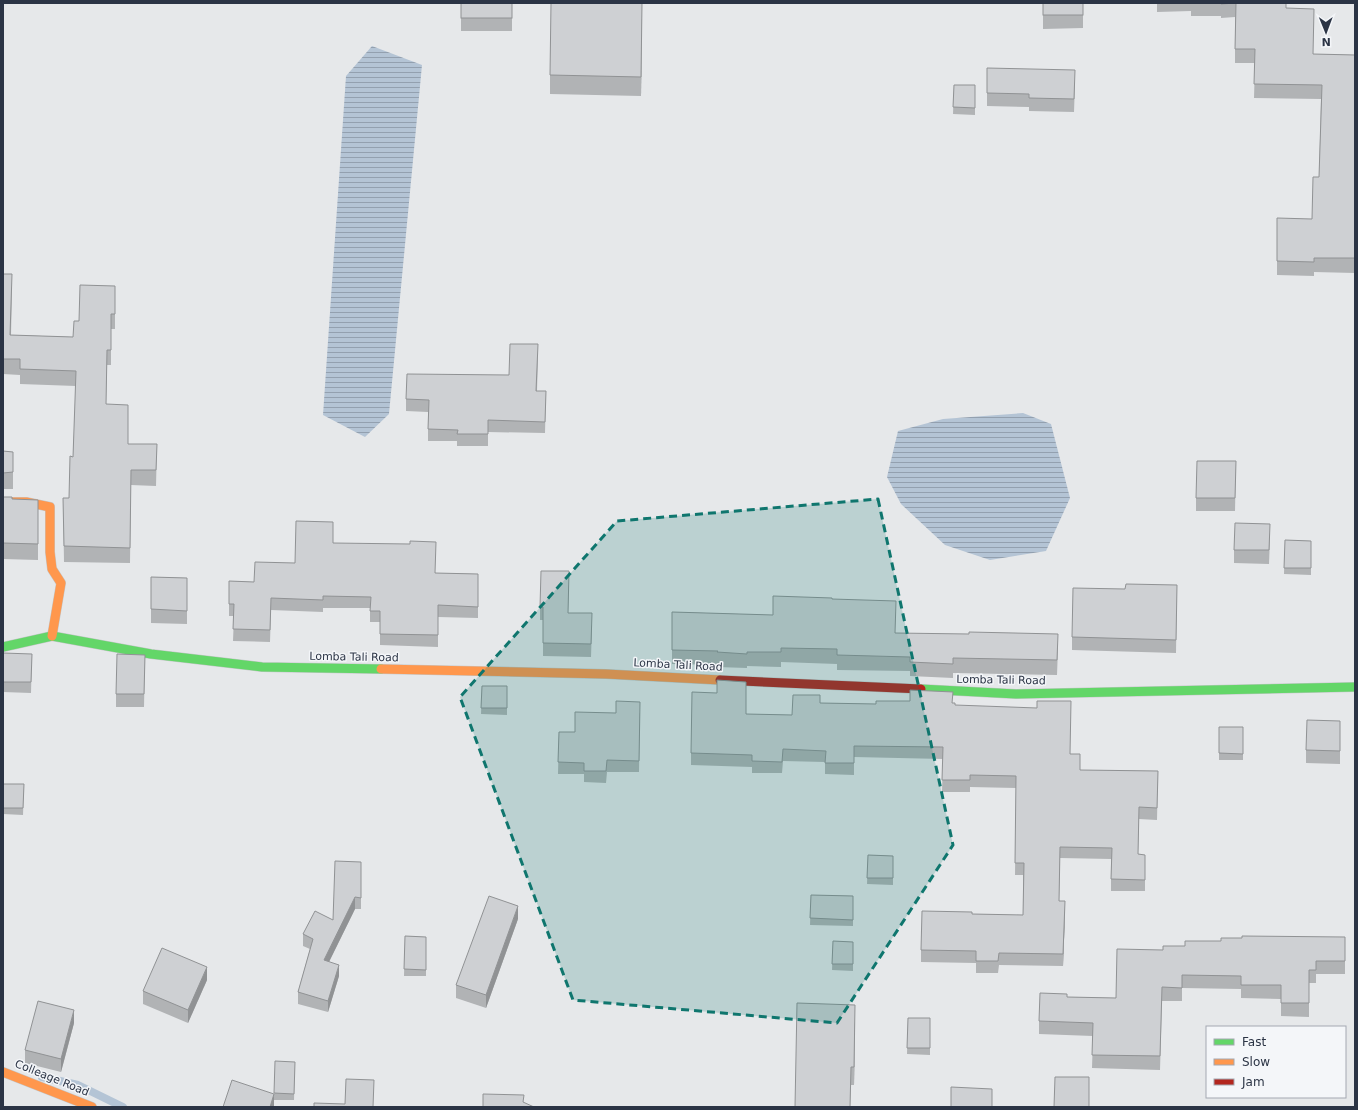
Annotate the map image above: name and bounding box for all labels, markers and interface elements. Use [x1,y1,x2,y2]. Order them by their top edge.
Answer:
north arrow [1306,12,1346,52]
text: N [1321,35,1331,48]
street label: Lomba Tali Road [309,650,399,664]
street label: Lomba Tali Road [633,656,723,674]
street label: Lomba Tali Road [956,673,1046,687]
legend [1206,1026,1346,1098]
text: Fast [1242,1035,1266,1049]
text: Slow [1242,1055,1270,1069]
street label: Colleage Road [13,1057,91,1099]
text: Jam [1241,1075,1265,1089]

